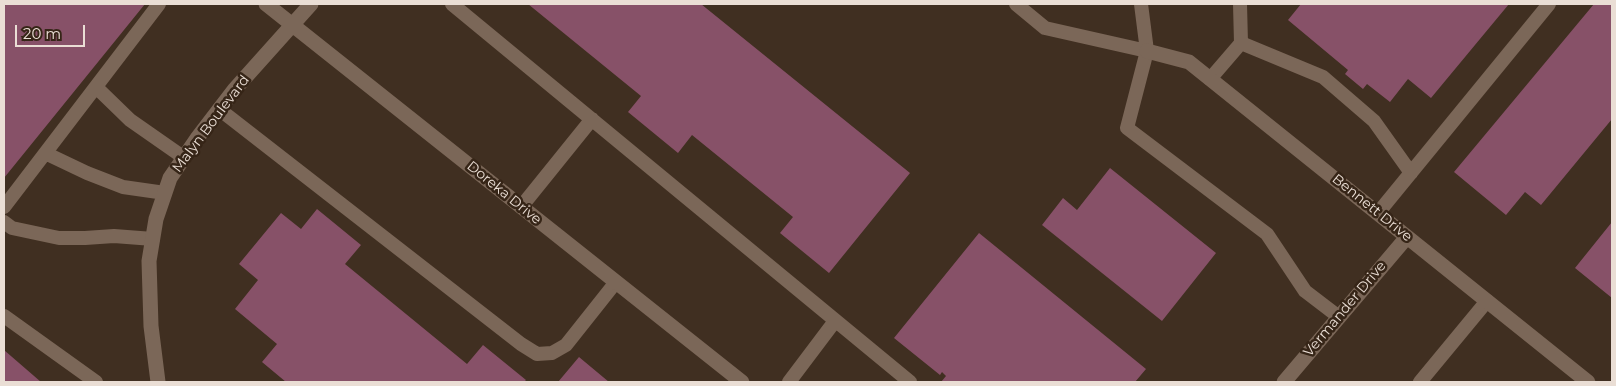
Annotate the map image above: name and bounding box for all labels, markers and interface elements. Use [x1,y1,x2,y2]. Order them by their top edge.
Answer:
scale bar [18,15,88,47]
text: 20 m [23,24,61,43]
street label: Malyn Boulevard [169,72,253,176]
street label: Doreka Drive [463,158,545,228]
street label: Bennett Drive [1329,171,1415,245]
street label: Vermander Drive [1300,258,1390,360]

